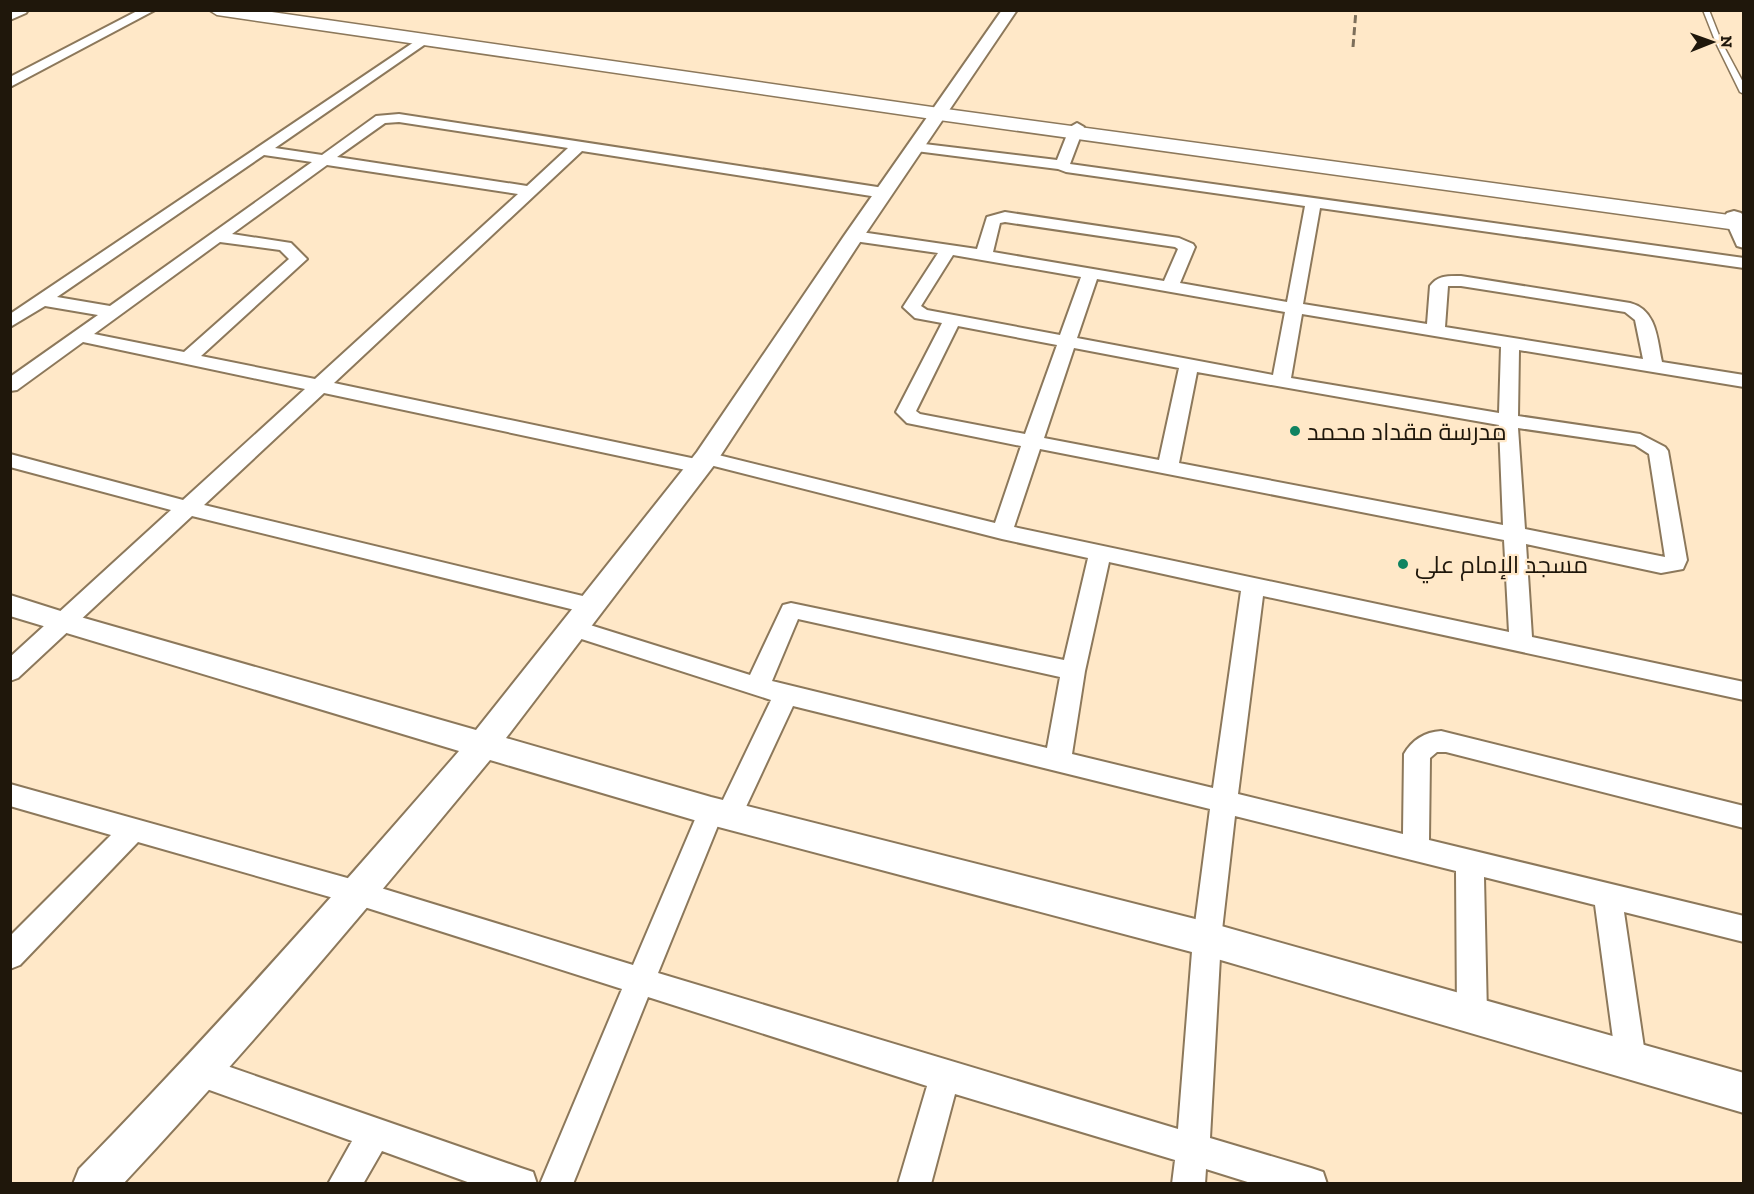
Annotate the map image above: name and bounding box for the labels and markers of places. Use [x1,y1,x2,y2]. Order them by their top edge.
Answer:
place label: مدرسة مقداد محمد [1307,417,1507,446]
marker: مدرسة مقداد محمد [1288,424,1302,438]
place label: مسجد الإمام علي [1415,550,1588,584]
marker: مسجد الإمام علي [1396,557,1410,571]

